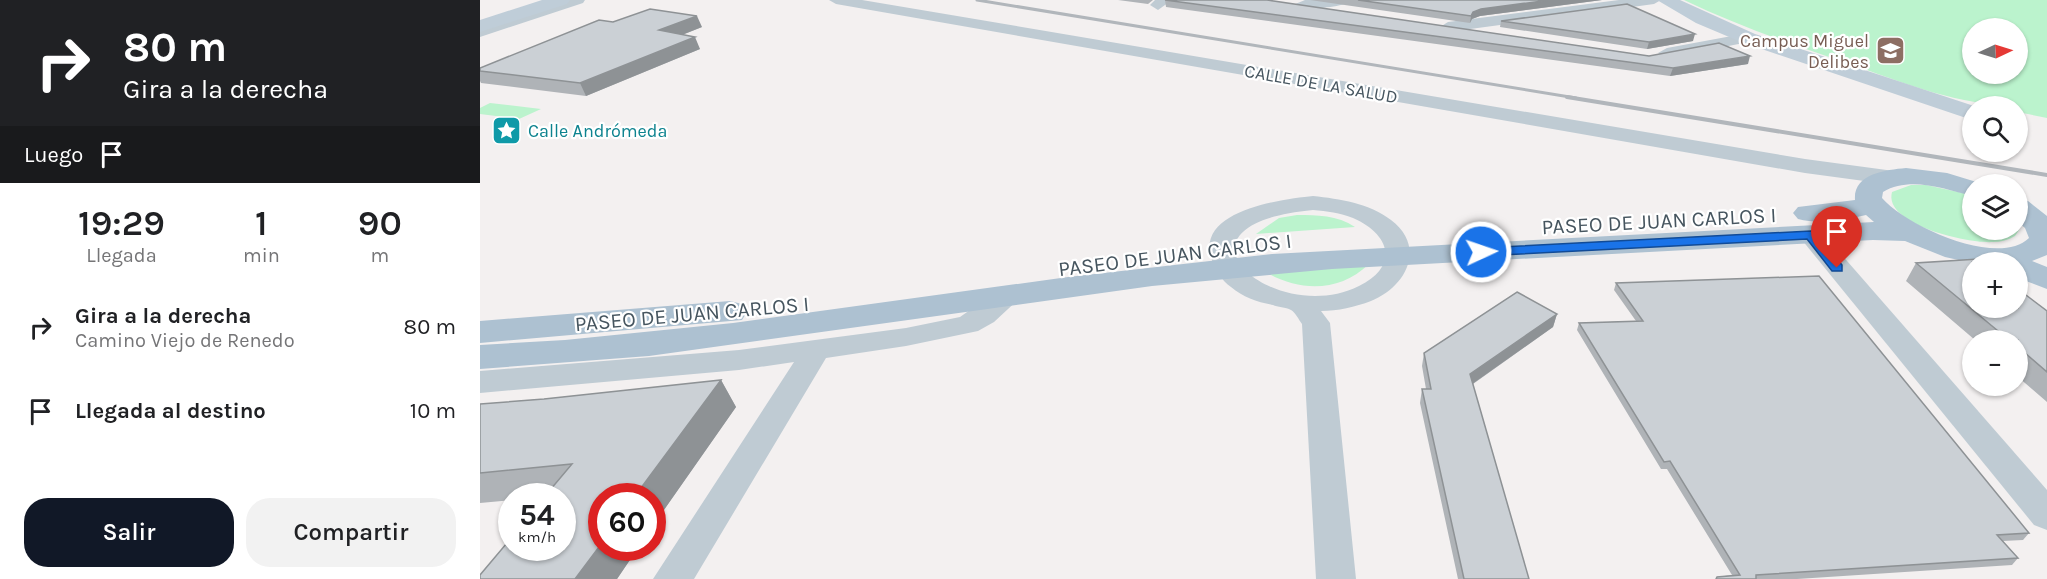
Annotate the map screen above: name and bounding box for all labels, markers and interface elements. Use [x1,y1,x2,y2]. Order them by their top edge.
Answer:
north arrow [1962,18,2028,84]
map controls [1962,18,2028,396]
text: 80 m [123,22,227,72]
icon: right [24,24,102,102]
place label: Campus Miguel Delibes [1740,30,1869,73]
school or university icon: Campus Miguel Delibes [1874,35,1906,67]
street label: CALLE DE LA SALUD [1243,60,1399,108]
text: Gira a la derecha [123,73,328,105]
button: search [1962,96,2028,162]
place icon: Calle Andrómeda [491,115,523,147]
place label: Calle Andrómeda [528,120,667,142]
icon: arrive [95,138,128,171]
text: Luego [24,142,83,168]
button: layers [1962,174,2028,240]
text: 19:29 [78,202,165,244]
text: 1 [255,202,268,244]
text: 90 [358,202,402,244]
street label: PASEO DE JUAN CARLOS I [1541,203,1777,239]
pin [1811,206,1862,268]
icon: arrive [1820,215,1853,248]
position arrow [1449,220,1513,284]
street label: PASEO DE JUAN CARLOS I [1057,229,1293,281]
text: Llegada [86,244,157,267]
text: min [243,244,280,267]
text: m [370,244,389,267]
button: + [1962,252,2028,318]
street label: PASEO DE JUAN CARLOS I [574,292,810,336]
text: Gira a la derecha [75,303,251,329]
icon: right [24,311,57,344]
text: 80 m [404,314,456,340]
text: Camino Viejo de Renedo [75,329,295,352]
button: − [1962,330,2028,396]
icon: arrive [24,395,57,428]
text: Llegada al destino [75,398,266,424]
text: 10 m [410,398,456,424]
speed limit sign: 60 [588,483,666,561]
text: 54 [519,497,555,533]
button: Salir [24,498,234,567]
button: Compartir [246,498,456,567]
text: km/h [518,528,556,546]

